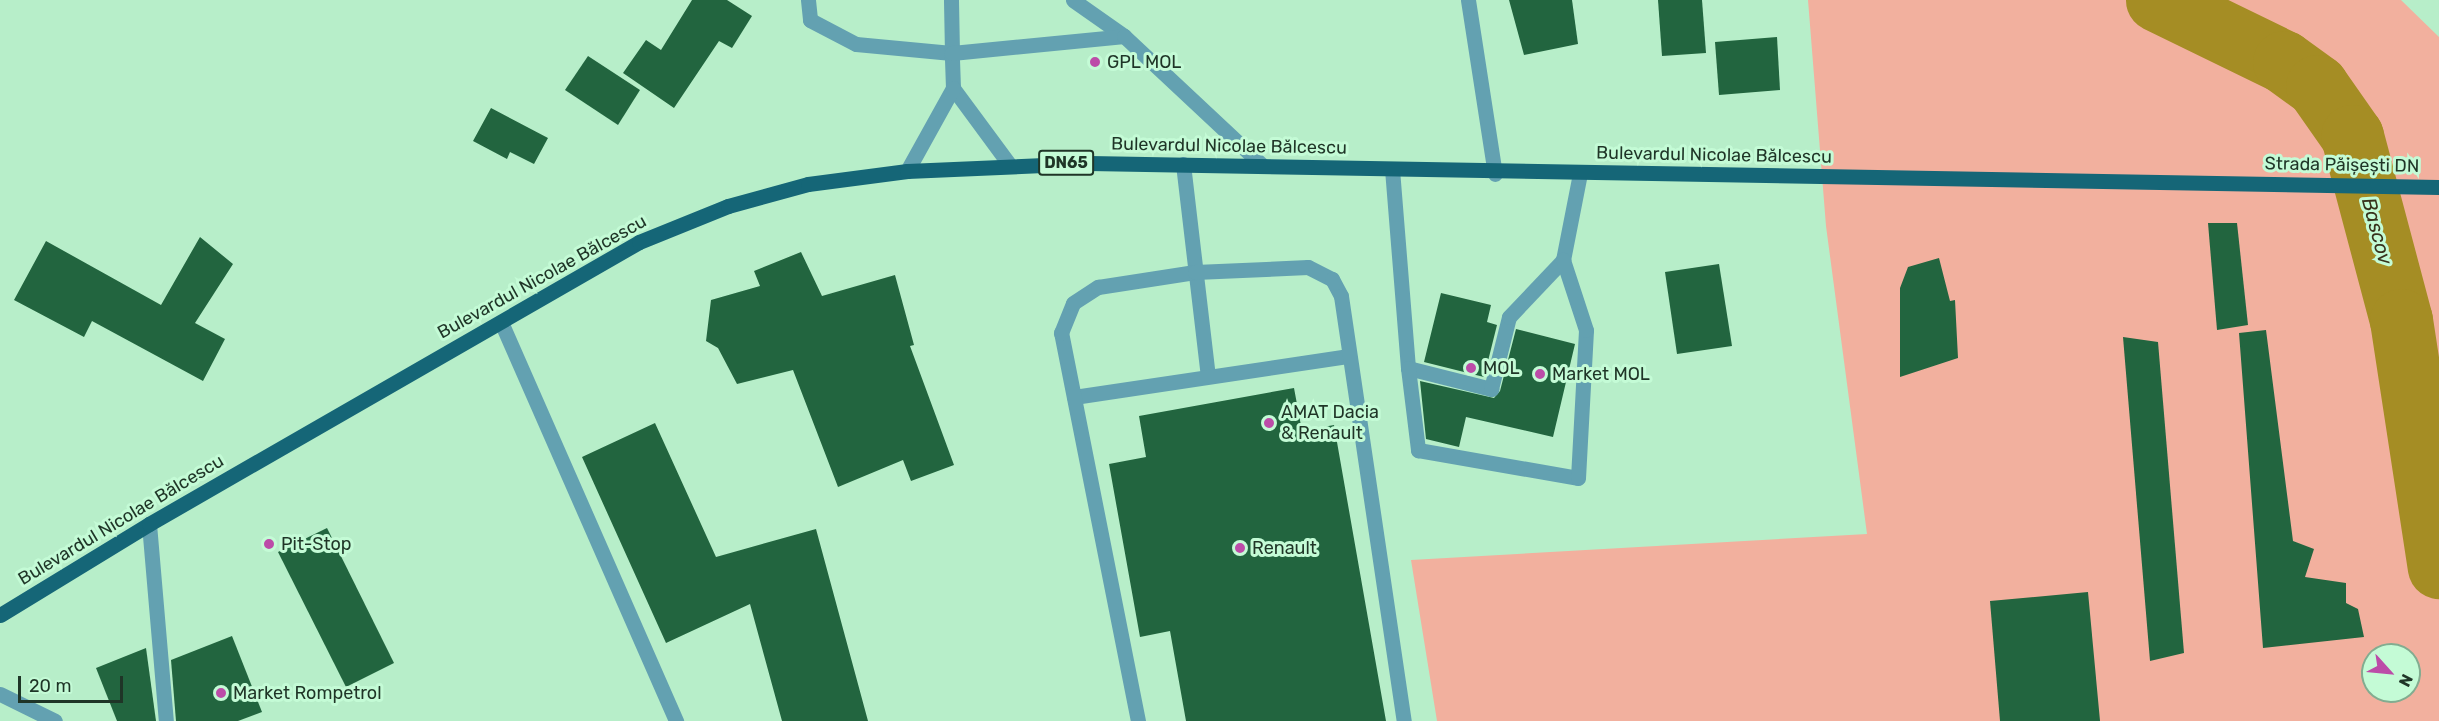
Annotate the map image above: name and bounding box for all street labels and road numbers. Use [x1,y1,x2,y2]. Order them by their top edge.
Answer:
street label: Bulevardul Nicolae Bălcescu [1111,133,1347,159]
street label: Bulevardul Nicolae Bălcescu [1596,142,1832,168]
road number: DN65 [1038,150,1094,176]
street label: Strada Păișești DN [2264,153,2420,177]
street label: Bulevardul Nicolae Bălcescu [434,210,650,344]
street label: Bulevardul Nicolae Bălcescu [14,450,228,590]

